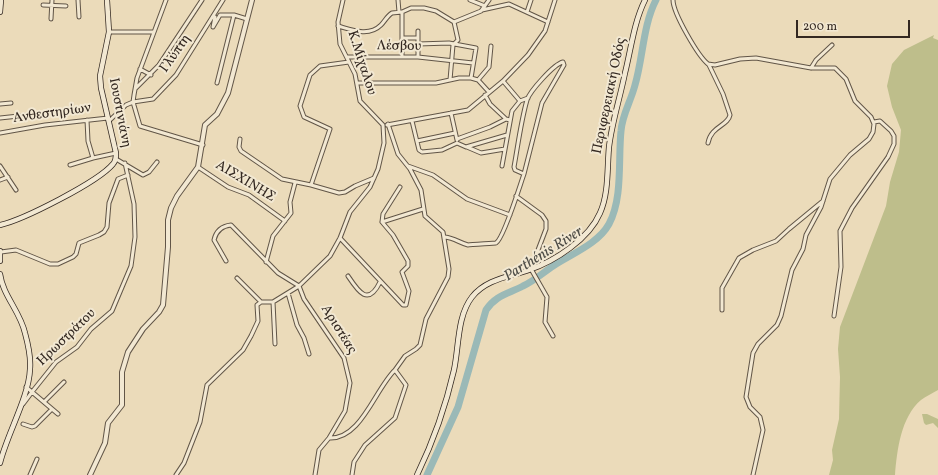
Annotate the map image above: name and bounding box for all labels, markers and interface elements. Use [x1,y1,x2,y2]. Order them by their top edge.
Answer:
scale bar [798,12,912,38]
text: 200 m [803,19,837,35]
street label: Κ.Μίχαλου [343,29,379,97]
street label: Γλύπτη [157,32,195,76]
street label: Περιφερειακή Οδός [589,36,631,156]
street label: Λέσβου [377,38,421,56]
street label: Ιουστινιάνη [104,77,134,149]
street label: Ανθεστηρίων [12,100,92,128]
street label: ΑΙΣΧΙΝΗΣ [212,158,278,206]
water label: Parthénis River [501,224,587,286]
street label: Αριστέας [316,302,360,358]
street label: Ηρωστράτου [34,306,100,370]

